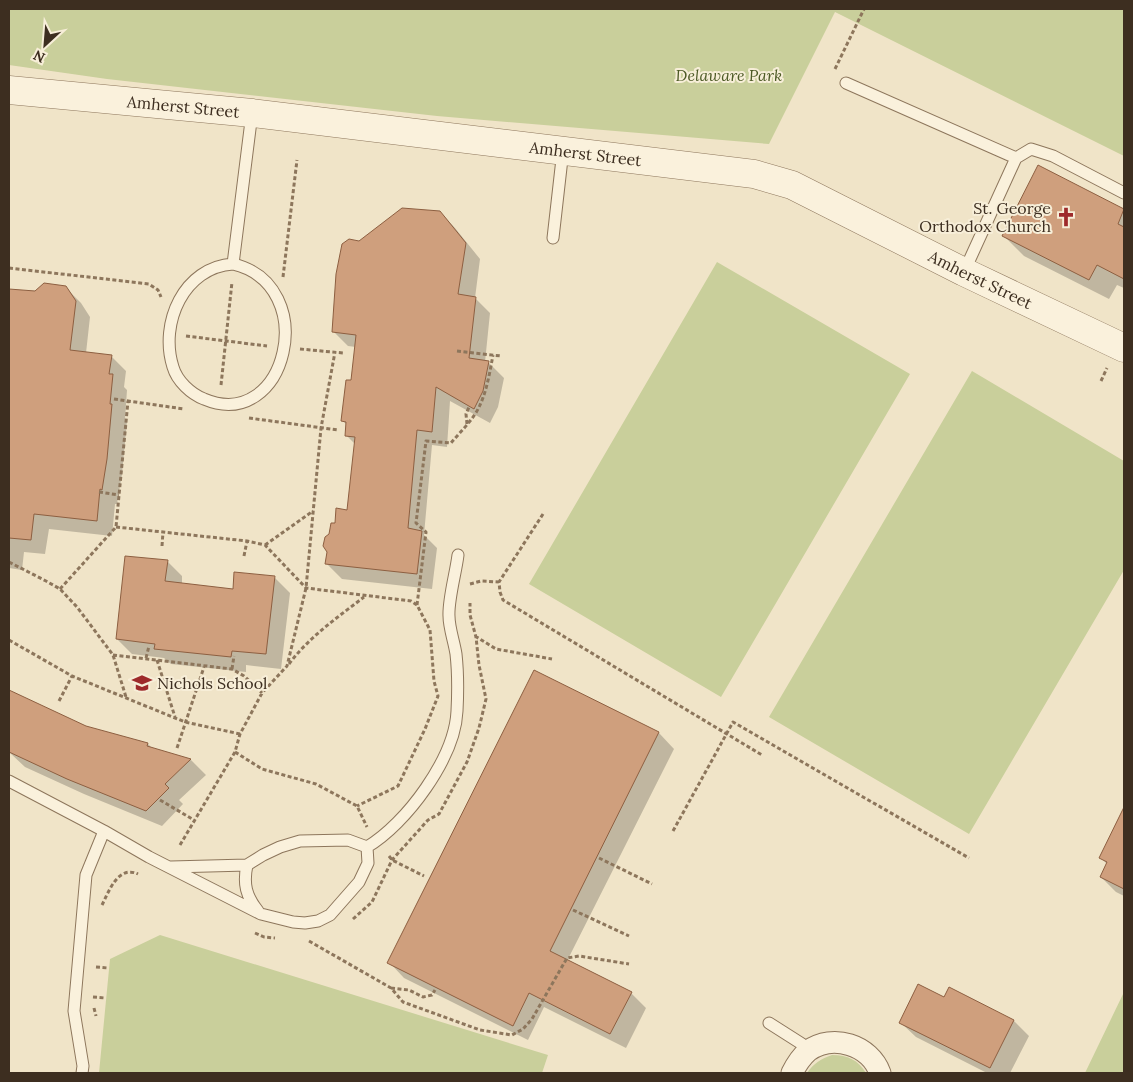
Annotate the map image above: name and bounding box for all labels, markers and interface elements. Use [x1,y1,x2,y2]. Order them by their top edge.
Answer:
north arrow [20,20,70,70]
text: N [30,46,48,67]
park label: Delaware Park [676,65,782,85]
street label: Amherst Street [125,91,241,122]
street label: Amherst Street [527,137,643,170]
place label: St. George Orthodox Church [919,198,1051,236]
church icon: St. George Orthodox Church [1055,206,1077,228]
street label: Amherst Street [924,245,1036,313]
school or university icon: Nichols School [131,672,153,694]
place label: Nichols School [157,673,267,693]

